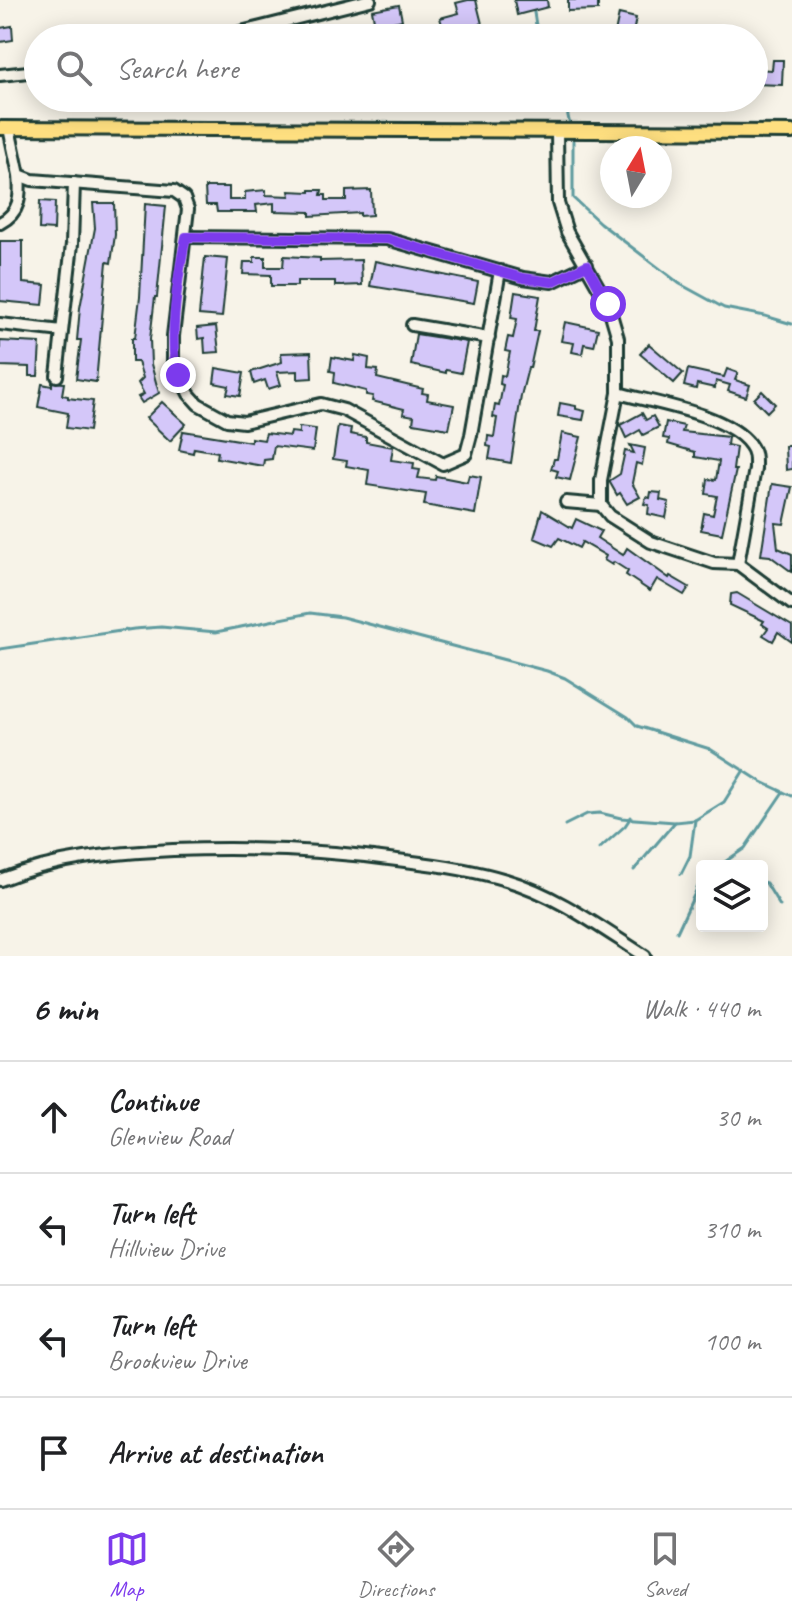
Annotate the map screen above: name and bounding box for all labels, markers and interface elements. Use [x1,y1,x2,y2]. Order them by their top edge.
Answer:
search box [24,24,768,112]
icon: search [52,46,96,90]
text: Search here [116,49,238,87]
north arrow [600,136,672,208]
route start [590,286,626,322]
route end [160,357,196,393]
map controls [696,860,768,932]
button: layers [696,860,768,932]
text: 6 min [32,987,98,1030]
text: Walk · 440 m [643,992,760,1025]
text: Continue [108,1082,198,1120]
icon: ahead [32,1095,76,1139]
text: 30 m [716,1101,760,1134]
text: Glenview Road [108,1120,231,1153]
text: Turn left [108,1194,195,1232]
icon: left [32,1207,76,1251]
text: 310 m [704,1213,760,1246]
text: Hillview Drive [108,1232,225,1265]
text: Turn left [108,1306,195,1344]
icon: left [32,1319,76,1363]
text: 100 m [704,1325,760,1358]
text: Brookview Drive [108,1344,247,1377]
icon: arrive [32,1431,76,1475]
text: Arrive at destination [108,1434,323,1472]
tab: Map [105,1527,149,1603]
tab: Directions [358,1527,434,1603]
tab: Saved [643,1527,687,1603]

